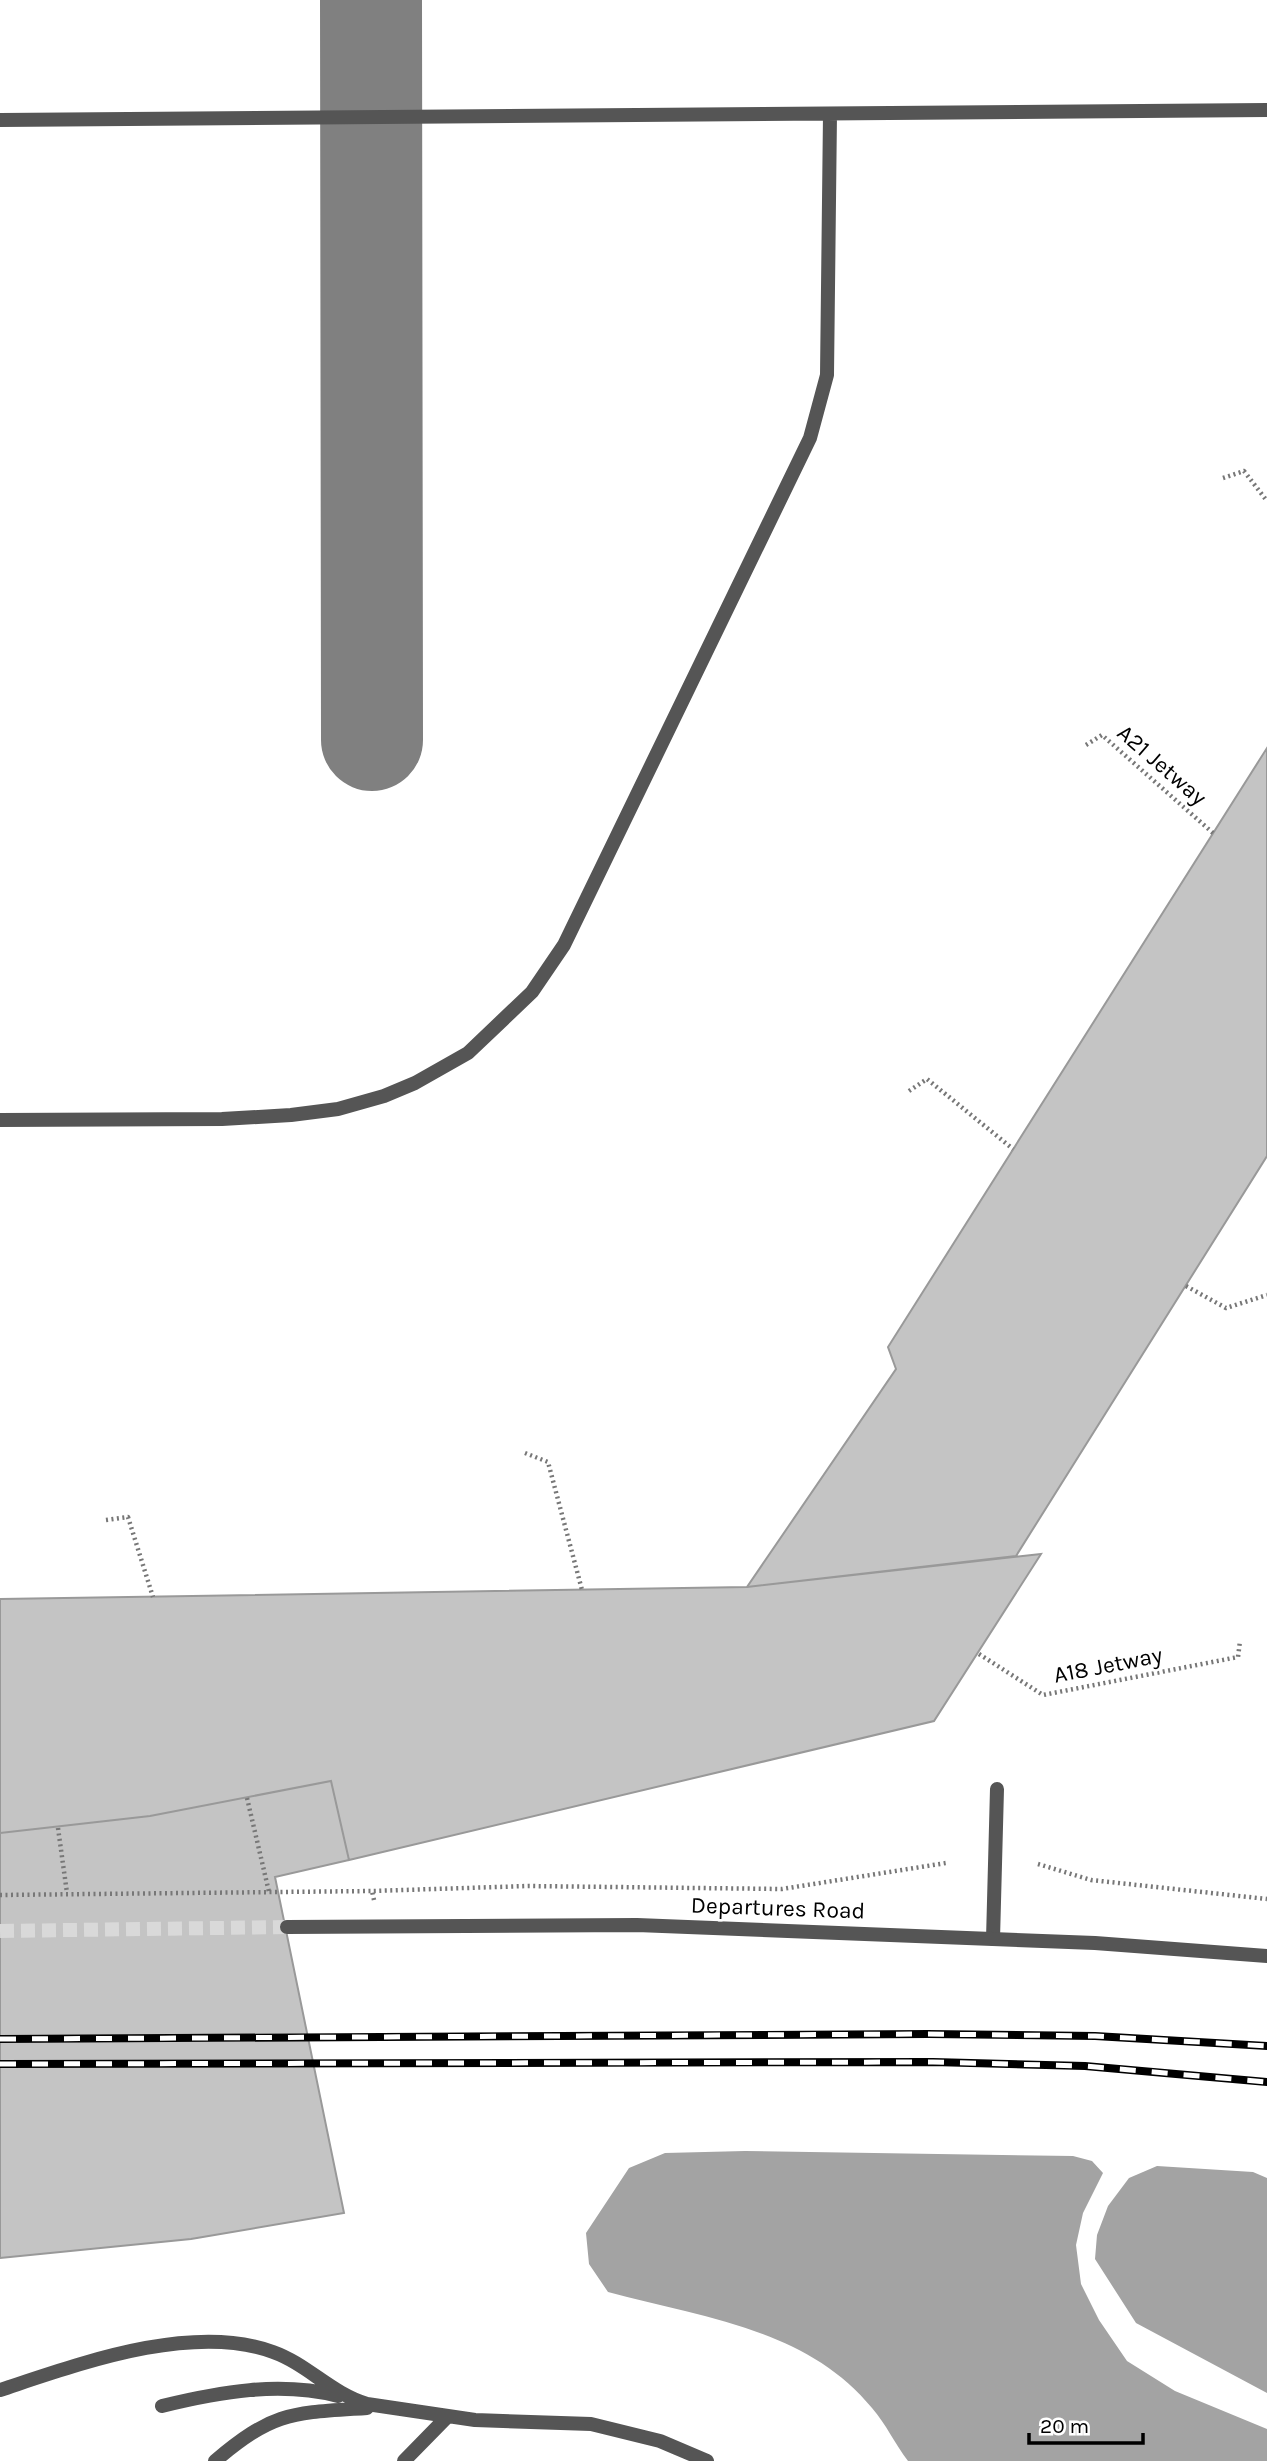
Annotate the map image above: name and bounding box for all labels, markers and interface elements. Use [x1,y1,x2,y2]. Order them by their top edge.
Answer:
street label: A21 Jetway [1112,719,1212,811]
street label: A18 Jetway [1051,1641,1165,1689]
street label: Departures Road [690,1891,866,1925]
scale bar [1029,2402,1143,2446]
text: 20 m [1040,2414,1089,2438]

